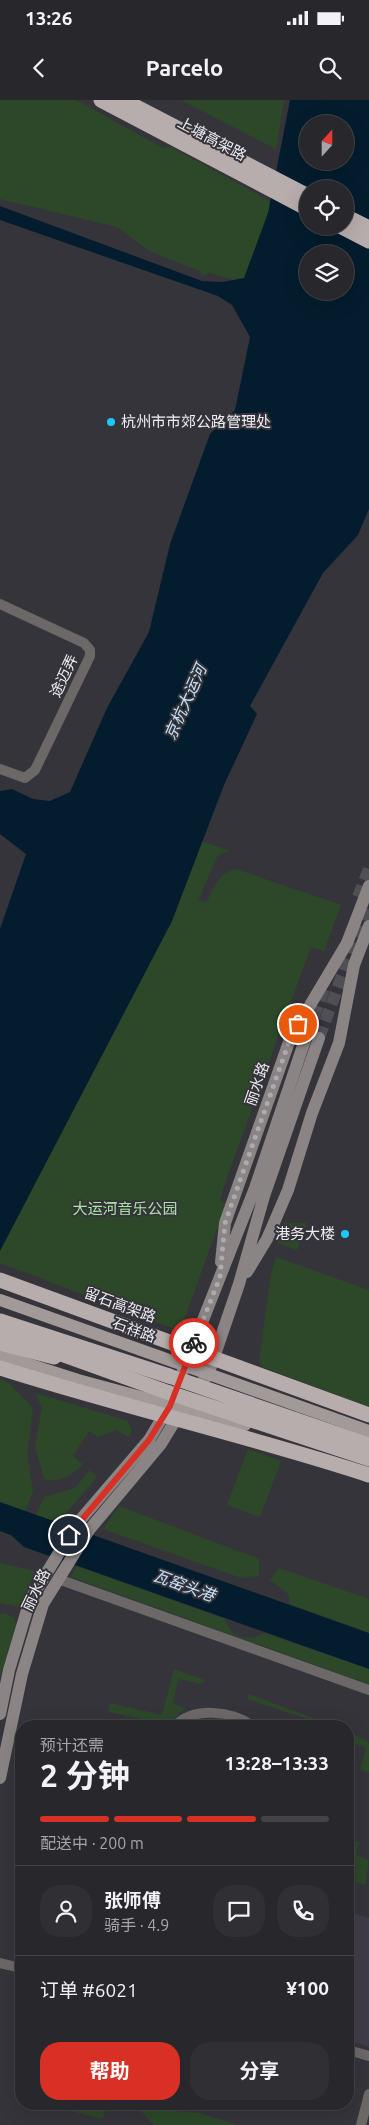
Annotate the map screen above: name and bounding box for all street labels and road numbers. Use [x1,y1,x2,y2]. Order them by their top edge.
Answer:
street label: 上塘高架路 [175,113,249,164]
street label: 途迈弄 [46,652,81,700]
street label: 丽水路 [241,1060,272,1108]
street label: 留石高架路 [82,1284,158,1325]
street label: 石祥路 [110,1314,158,1345]
street label: 丽水路 [18,1566,53,1614]

